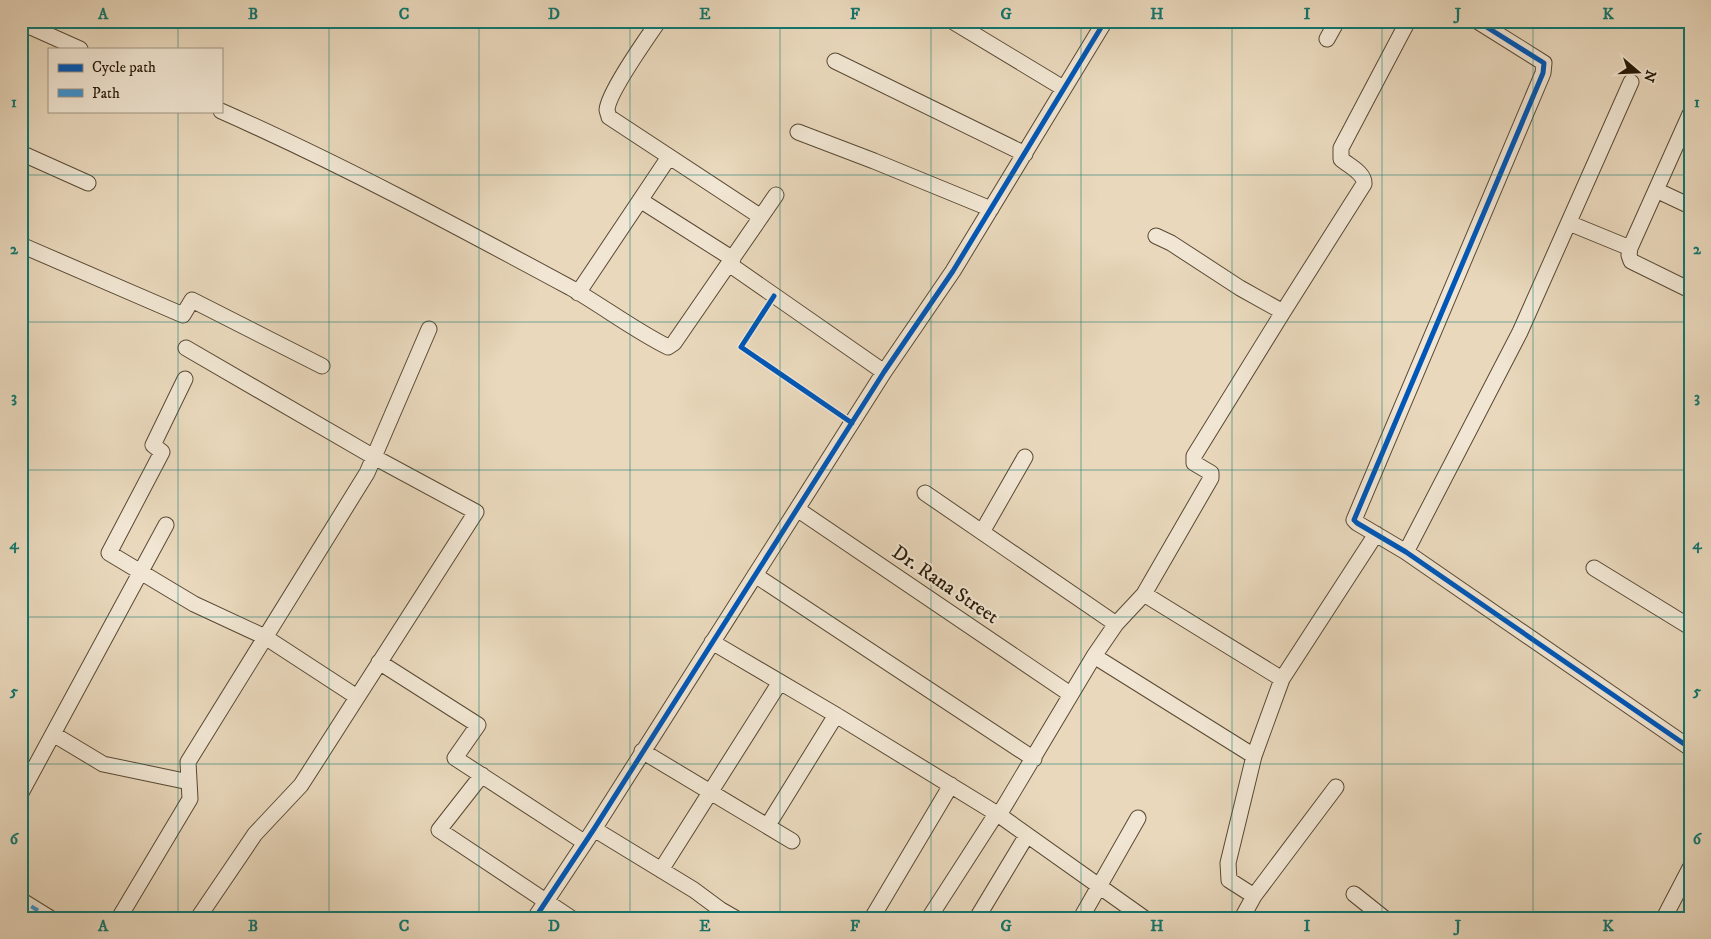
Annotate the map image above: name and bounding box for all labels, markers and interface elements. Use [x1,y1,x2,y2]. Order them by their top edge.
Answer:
text: A [97,4,109,24]
text: B [248,4,258,24]
text: C [399,4,409,24]
text: D [548,4,560,24]
text: E [699,4,711,24]
text: F [850,4,860,24]
text: G [1000,4,1012,24]
text: H [1150,4,1164,24]
text: I [1304,4,1311,24]
text: J [1453,4,1462,24]
text: K [1602,4,1614,24]
legend [48,48,222,112]
north arrow [1614,48,1664,98]
text: Cycle path [92,58,156,77]
text: N [1639,68,1660,85]
text: Path [92,84,120,103]
text: 1 [11,92,17,112]
text: 1 [1694,92,1700,112]
text: 2 [10,239,19,259]
text: 2 [1693,239,1702,259]
text: 3 [11,387,17,407]
text: 3 [1694,387,1700,407]
text: 4 [8,534,19,554]
text: 4 [1691,534,1702,554]
street label: Dr. Rana Street [887,540,1003,630]
text: 5 [9,681,18,701]
text: 5 [1692,681,1701,701]
text: 6 [10,829,20,849]
text: 6 [1693,829,1703,849]
text: A [97,916,109,936]
text: B [248,916,258,936]
text: C [399,916,409,936]
text: D [548,916,560,936]
text: E [699,916,711,936]
text: F [850,916,860,936]
text: G [1000,916,1012,936]
text: H [1150,916,1164,936]
text: I [1304,916,1311,936]
text: J [1453,916,1462,936]
text: K [1602,916,1614,936]

